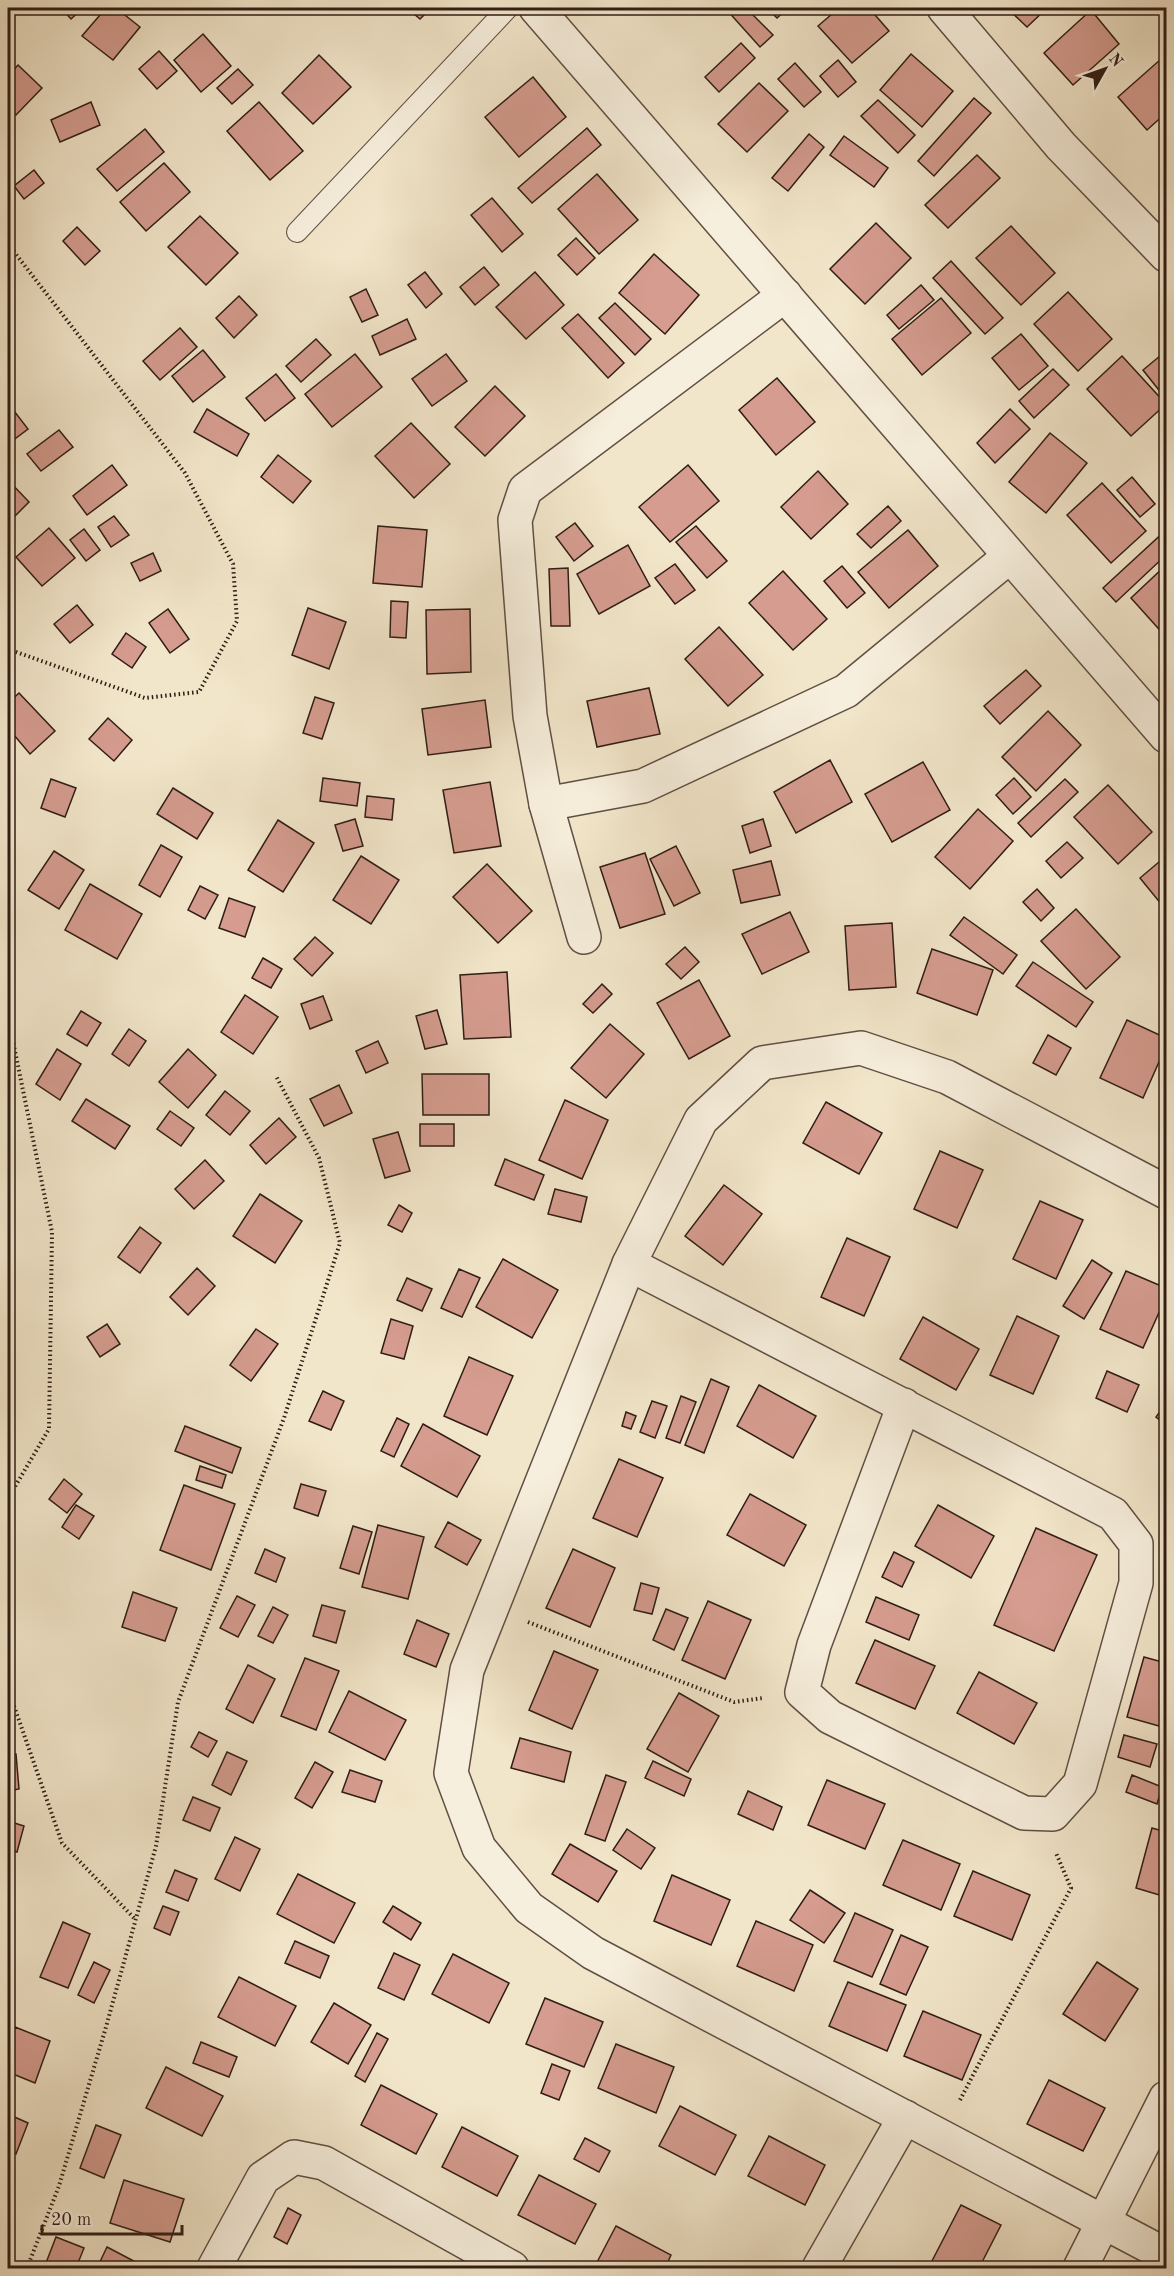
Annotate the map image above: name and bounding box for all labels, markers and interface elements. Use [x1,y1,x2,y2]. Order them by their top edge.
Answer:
north arrow [1075,39,1135,99]
text: N [1105,51,1126,71]
scale bar [42,2198,182,2236]
text: 20 m [51,2211,91,2229]

